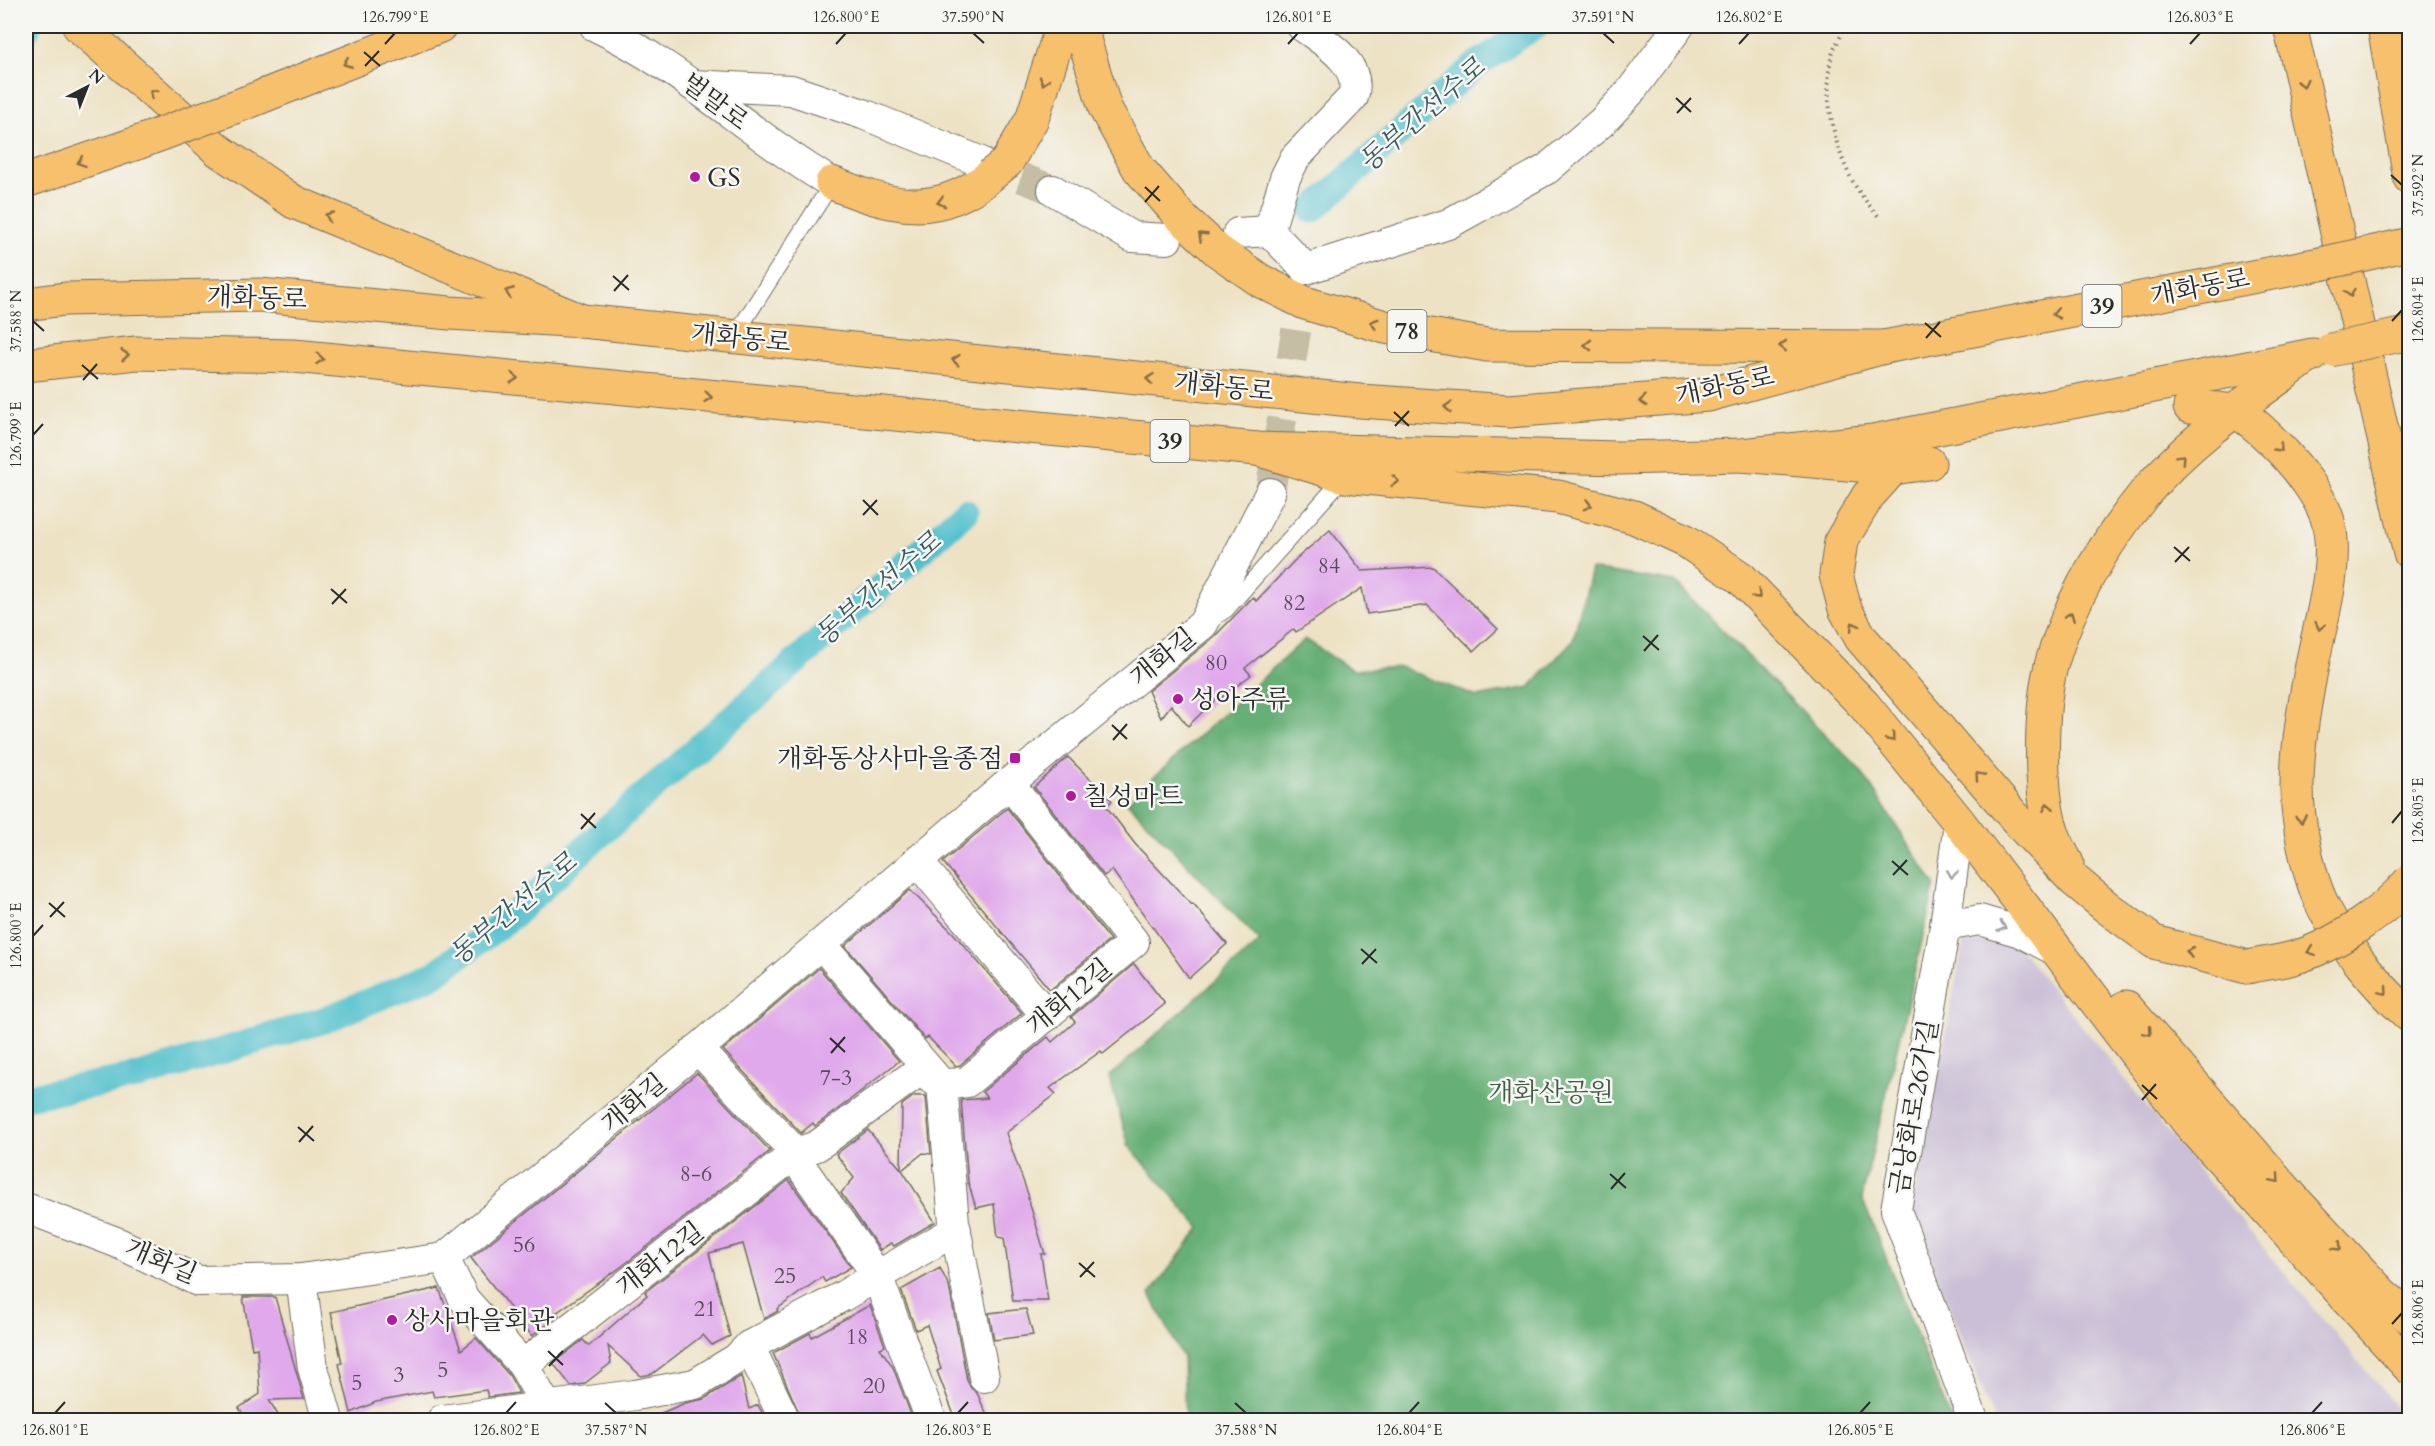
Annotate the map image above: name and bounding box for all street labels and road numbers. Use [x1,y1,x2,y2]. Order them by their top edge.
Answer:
street label: 벌말로 [674,65,756,139]
street label: 개화동로 [2147,260,2253,314]
street label: 개화동로 [206,279,308,317]
road number: 39 [2082,285,2122,327]
road number: 78 [1388,310,1426,352]
street label: 개화동로 [689,315,793,361]
street label: 개화동로 [1672,358,1778,414]
street label: 개화동로 [1172,364,1276,410]
road number: 39 [1150,420,1190,462]
street label: 개화길 [1123,620,1203,694]
street label: 개화12길 [1019,951,1119,1043]
street label: 금낭화로26가길 [1881,1017,1947,1197]
street label: 개화길 [594,1065,674,1141]
street label: 개화12길 [609,1214,711,1304]
street label: 개화길 [119,1230,203,1292]

